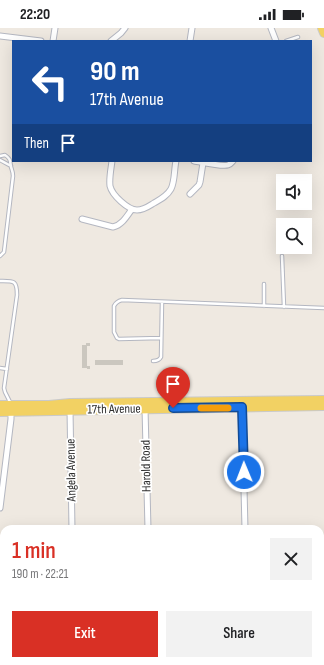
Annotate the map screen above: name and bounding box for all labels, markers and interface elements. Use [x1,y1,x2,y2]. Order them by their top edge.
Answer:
text: 22:20 [20,5,50,24]
text: 90 m [90,55,140,88]
icon: left [24,56,76,108]
text: 17th Avenue [90,89,164,110]
icon: arrive [57,132,79,154]
text: Then [24,134,49,153]
map controls [276,174,312,254]
button: sound [276,174,312,210]
button: search [276,218,312,254]
pin [156,367,190,408]
icon: arrive [162,373,184,395]
street label: 17th Avenue [87,401,141,417]
street label: Angela Avenue [62,438,80,503]
street label: Harold Road [138,440,154,492]
position arrow [223,451,265,493]
text: 1 min [12,536,56,565]
button: close [270,538,312,580]
text: 190 m · 22:21 [12,566,68,582]
button: Exit [12,611,158,657]
button: Share [166,611,312,657]

